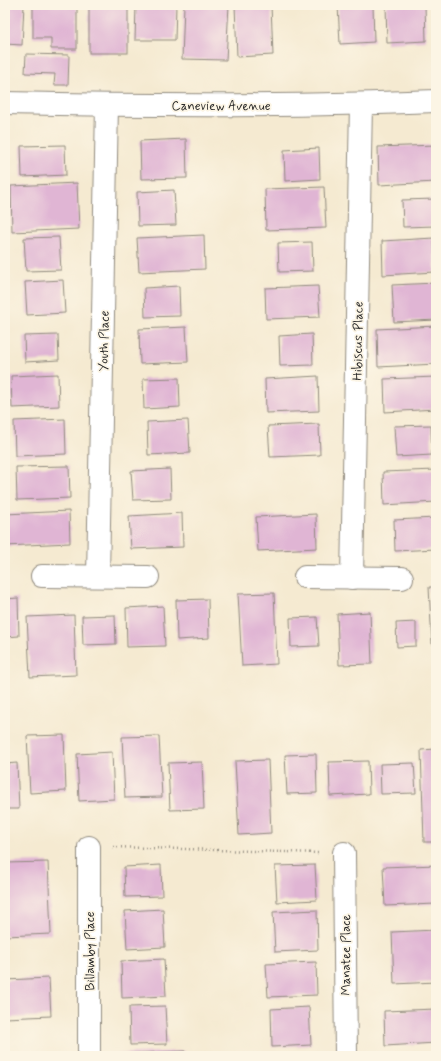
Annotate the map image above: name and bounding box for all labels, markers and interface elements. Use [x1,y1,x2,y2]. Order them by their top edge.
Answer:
street label: Caneview Avenue [171,98,271,115]
street label: Hibiscus Place [349,301,368,381]
street label: Youth Place [95,310,114,372]
street label: Billamby Place [82,911,99,991]
street label: Manatee Place [338,914,355,996]

